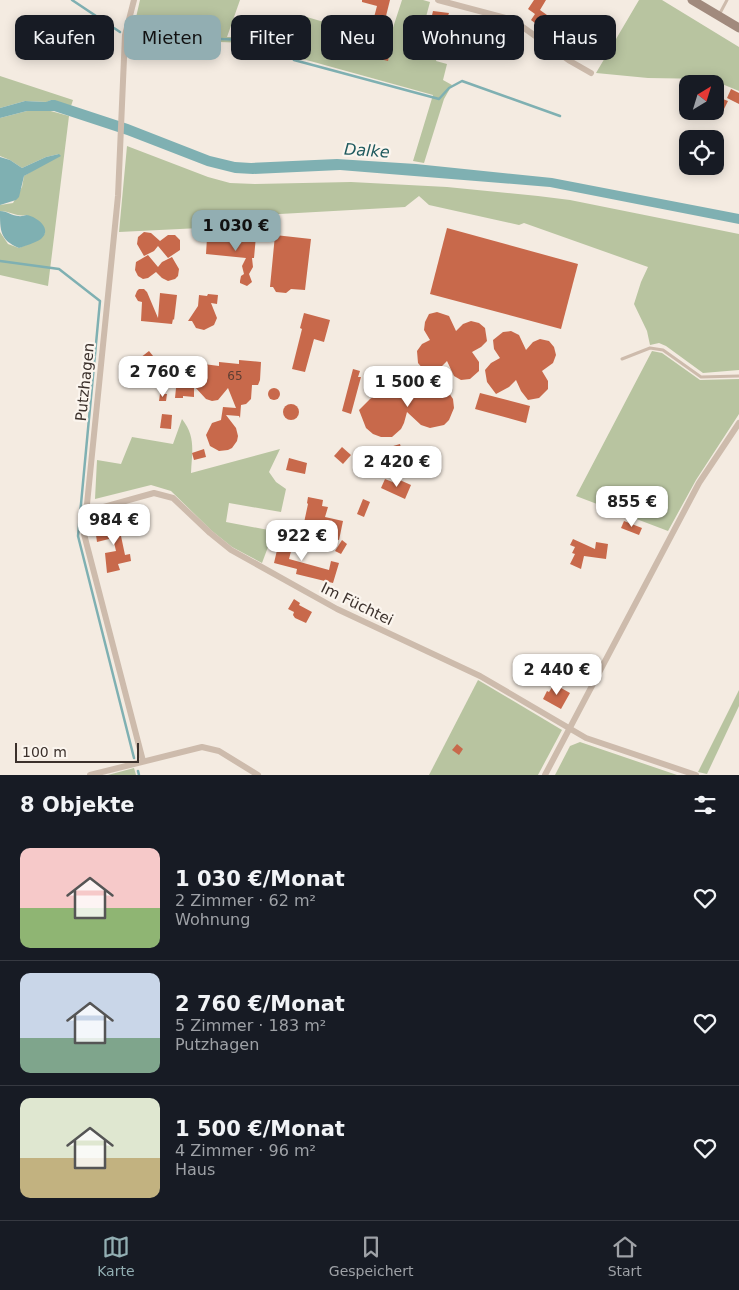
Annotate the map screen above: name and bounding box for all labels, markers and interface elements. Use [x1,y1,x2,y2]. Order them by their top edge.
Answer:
chip: Kaufen [15,15,114,60]
chip: Mieten [124,15,221,60]
chip: Filter [231,15,311,60]
chip: Neu [321,15,393,60]
chip: Wohnung [403,15,524,60]
chip: Haus [534,15,616,60]
north arrow [679,75,724,120]
map controls [679,75,724,175]
button: locate [679,130,724,175]
water label: Dalke [344,139,391,162]
pin: 1 030 € [190,210,282,252]
text: 1 030 € [203,216,269,235]
street label: Putzhagen [72,342,98,422]
pin: 2 760 € [117,356,209,398]
text: 2 760 € [130,362,196,381]
pin: 1 500 € [362,366,454,408]
house number: 65 [227,369,243,383]
text: 1 500 € [375,372,441,391]
pin: 2 420 € [351,446,443,488]
text: 2 420 € [364,452,430,471]
pin: 855 € [597,486,667,528]
text: 855 € [607,492,657,511]
pin: 984 € [79,504,149,546]
text: 984 € [89,510,139,529]
pin: 922 € [267,520,337,562]
text: 922 € [277,526,327,545]
street label: Im Füchtei [318,579,396,629]
pin: 2 440 € [511,654,603,696]
text: 2 440 € [524,660,590,679]
scale bar [15,740,139,763]
text: 100 m [22,744,67,760]
icon: filters [691,791,719,819]
text: 8 Objekte [20,793,135,817]
text: 1 030 €/Monat [175,867,345,891]
icon: home [60,868,120,928]
icon: heart [691,884,719,912]
text: 2 Zimmer · 62 m² [175,891,316,910]
text: Wohnung [175,910,250,929]
text: 2 760 €/Monat [175,992,345,1016]
icon: home [60,993,120,1053]
icon: heart [691,1009,719,1037]
text: 5 Zimmer · 183 m² [175,1016,326,1035]
text: Putzhagen [175,1035,259,1054]
text: 1 500 €/Monat [175,1117,345,1141]
icon: home [60,1118,120,1178]
icon: heart [691,1134,719,1162]
text: 4 Zimmer · 96 m² [175,1141,316,1160]
text: Haus [175,1160,215,1179]
tab: Karte [97,1233,135,1279]
tab: Gespeichert [329,1233,413,1279]
tab: Start [608,1233,642,1279]

